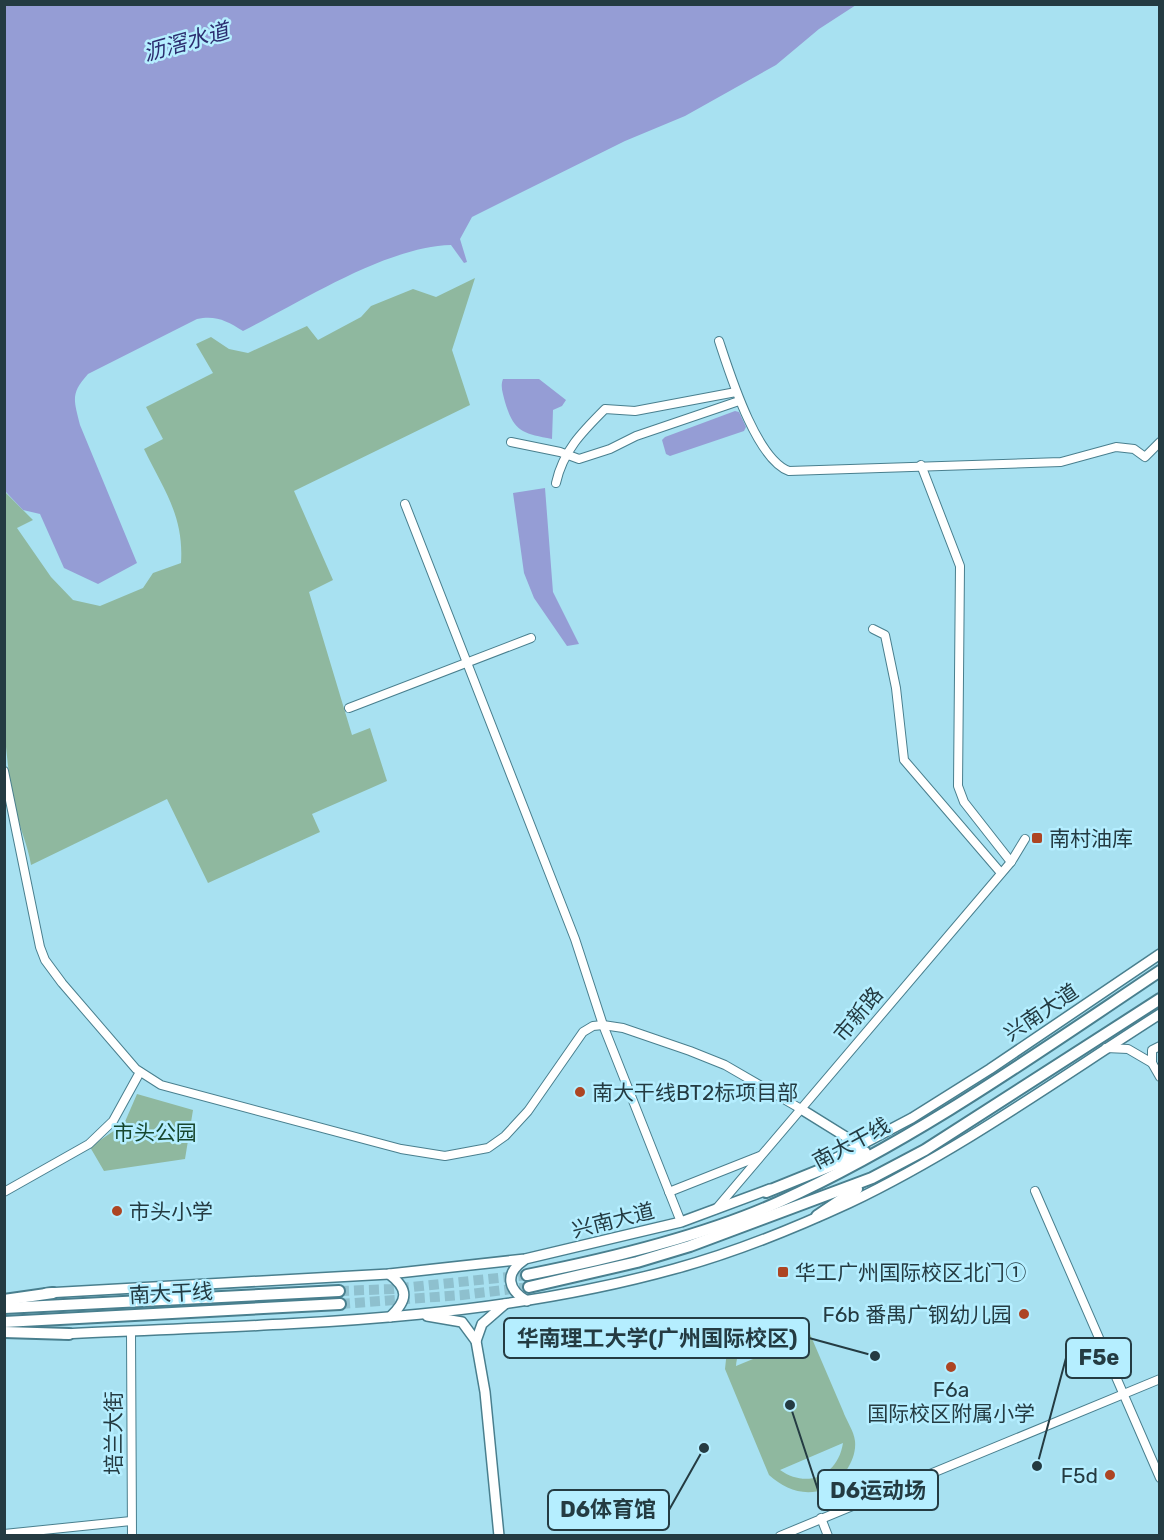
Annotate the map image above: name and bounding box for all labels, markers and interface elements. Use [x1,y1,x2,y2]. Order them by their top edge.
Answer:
water label: 沥滘水道 [140,16,235,67]
place label: 南村油库 [1049,826,1133,851]
marker: 南村油库 [1030,831,1044,845]
street label: 兴南大道 [999,978,1083,1046]
street label: 市新路 [828,982,888,1046]
place label: 南大干线BT2标项目部 [592,1080,798,1105]
marker: 南大干线BT2标项目部 [573,1085,587,1099]
street label: 南大干线 [808,1112,894,1174]
park label: 市头公园 [113,1120,197,1145]
street label: 兴南大道 [569,1198,657,1242]
place label: 市头小学 [129,1199,213,1224]
marker: 市头小学 [110,1204,124,1218]
place label: 华工广州国际校区北门① [795,1260,1026,1285]
marker: 华工广州国际校区北门① [776,1265,790,1279]
street label: 南大干线 [128,1278,214,1308]
place label: F6b 番禺广钢幼儿园 [822,1302,1012,1327]
marker: F6b 番禺广钢幼儿园 [1017,1307,1031,1321]
callout: 华南理工大学(广州国际校区) [504,1318,809,1358]
text: 华南理工大学(广州国际校区) [517,1325,797,1352]
callout: F5e [1066,1338,1131,1378]
text: F5e [1079,1344,1119,1371]
marker: F6a 国际校区附属小学 [944,1360,958,1374]
place label: F6a 国际校区附属小学 [867,1377,1035,1426]
street label: 培兰大街 [101,1391,126,1475]
place label: F5d [1061,1463,1098,1488]
marker: F5d [1103,1468,1117,1482]
callout: D6运动场 [818,1470,938,1510]
text: D6运动场 [830,1477,926,1504]
callout: D6体育馆 [548,1490,669,1530]
text: D6体育馆 [560,1496,656,1523]

